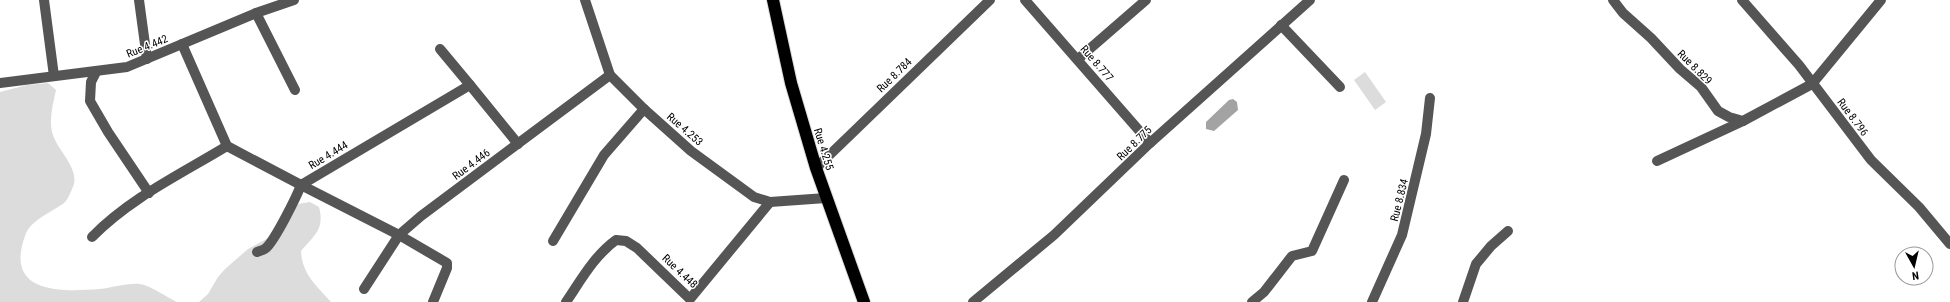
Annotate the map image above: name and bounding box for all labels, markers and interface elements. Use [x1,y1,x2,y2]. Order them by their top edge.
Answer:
street label: Rue 4.442 [125,32,170,61]
street label: Rue 8.777 [1077,43,1116,84]
street label: Rue 8.829 [1675,47,1715,87]
street label: Rue 8.784 [874,55,915,95]
street label: Rue 8.796 [1834,96,1871,139]
street label: Rue 4.253 [664,110,705,149]
street label: Rue 8.775 [1114,124,1154,163]
street label: Rue 4.255 [811,126,836,172]
street label: Rue 4.444 [306,138,351,172]
street label: Rue 4.446 [450,146,493,183]
street label: Rue 8.834 [1388,177,1411,223]
north arrow [1894,246,1934,286]
street label: Rue 4.448 [659,252,700,291]
text: N [1911,269,1920,282]

